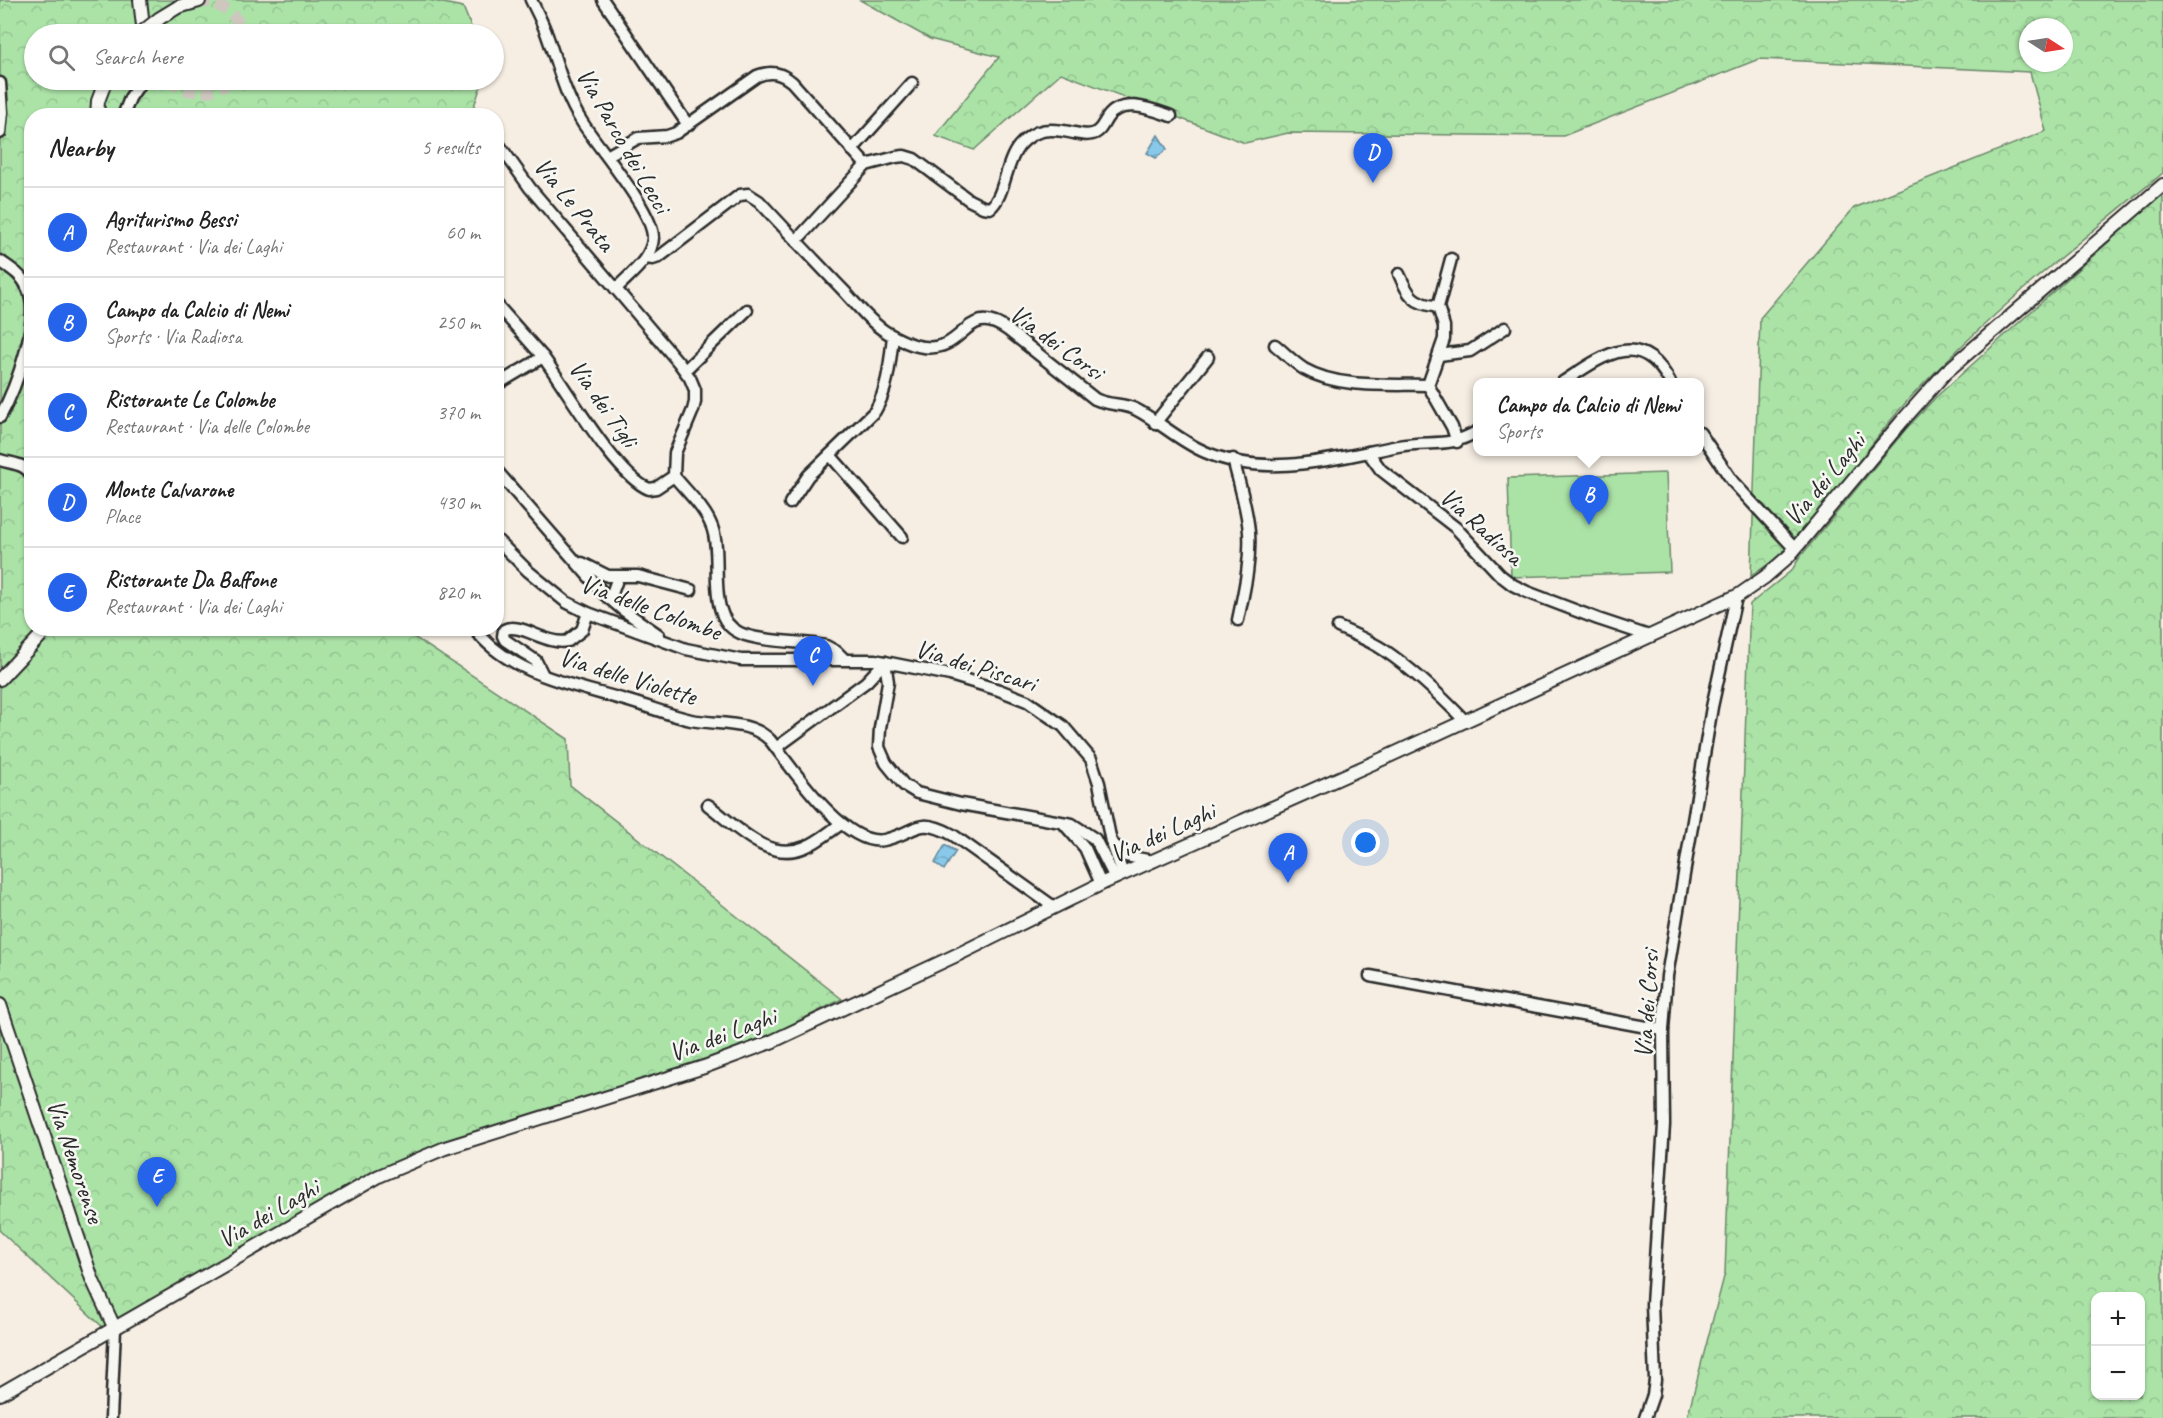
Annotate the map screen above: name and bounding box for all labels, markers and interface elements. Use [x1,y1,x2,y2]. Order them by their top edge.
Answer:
north arrow [2019,18,2073,72]
search box [24,24,504,90]
icon: search [45,41,78,74]
text: Search here [93,43,183,71]
street label: Via Parco dei Lecci [569,62,680,222]
text: Nearby [48,131,113,164]
pin: D [1354,134,1392,183]
text: 5 results [421,135,480,160]
street label: Via Le Prata [527,150,624,259]
text: Agriturismo Bessi [105,206,236,234]
text: A [62,220,73,245]
text: 60 m [446,220,480,245]
text: Restaurant · Via dei Laghi [105,234,282,259]
text: Campo da Calcio di Nemi [105,296,289,324]
street label: Via dei Corsi [1003,297,1113,390]
text: B [62,310,73,335]
text: 250 m [437,310,480,335]
text: Sports · Via Radiosa [105,324,242,349]
street label: Via dei Tigli [562,353,647,456]
popup [1473,378,1704,456]
text: Ristorante Le Colombe [105,386,275,414]
text: Campo da Calcio di Nemi [1497,391,1680,419]
text: C [63,400,72,425]
text: 370 m [437,400,480,425]
text: Restaurant · Via delle Colombe [105,414,309,439]
text: Sports [1497,419,1542,444]
street label: Via dei Laghi [1776,424,1875,533]
text: Monte Calvarone [105,476,233,504]
pin: B [1570,476,1608,525]
street label: Via Radiosa [1433,480,1532,574]
text: D [62,490,73,515]
text: 430 m [437,490,480,515]
text: Place [105,504,140,529]
text: Ristorante Da Baffone [105,566,276,594]
street label: Via delle Colombe [576,567,728,649]
text: E [62,580,73,605]
text: 820 m [437,580,480,605]
text: Restaurant · Via dei Laghi [105,594,282,619]
street label: Via dei Piscari [911,631,1043,700]
pin: C [794,636,832,686]
street label: Via delle Violette [555,640,702,713]
street label: Via dei Laghi [1105,793,1223,870]
your location [1351,828,1380,857]
pin: A [1268,834,1308,883]
street label: Via dei Corsi [1626,946,1667,1059]
street label: Via dei Laghi [664,999,783,1069]
street label: Via Nemorense [39,1095,113,1229]
pin: E [138,1158,176,1207]
street label: Via dei Laghi [212,1170,328,1256]
map controls [2091,1292,2145,1400]
button: + [2091,1292,2145,1346]
button: − [2091,1346,2145,1400]

